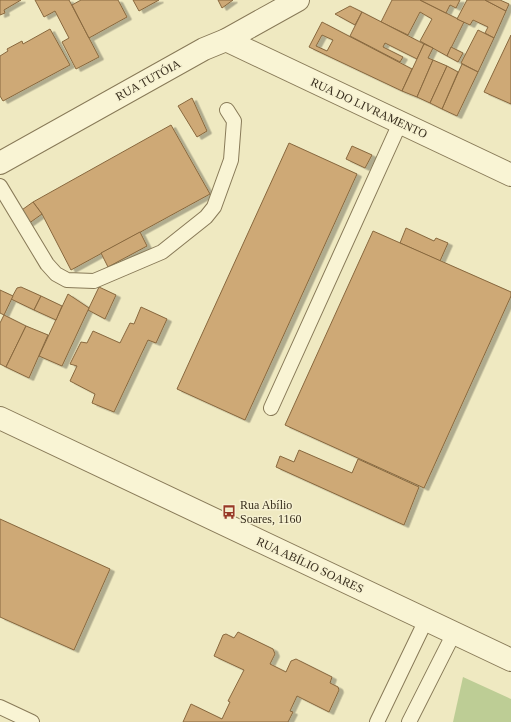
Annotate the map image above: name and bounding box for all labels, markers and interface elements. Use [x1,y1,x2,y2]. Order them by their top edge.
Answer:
street label: RUA TUTÓIA [113,56,183,104]
street label: RUA DO LIVRAMENTO [308,75,430,141]
place label: Rua Abílio Soares, 1160 [240,498,302,526]
bus stop icon: Rua Abílio Soares, 1160 [221,504,237,520]
street label: RUA ABÍLIO SOARES [254,534,366,596]

